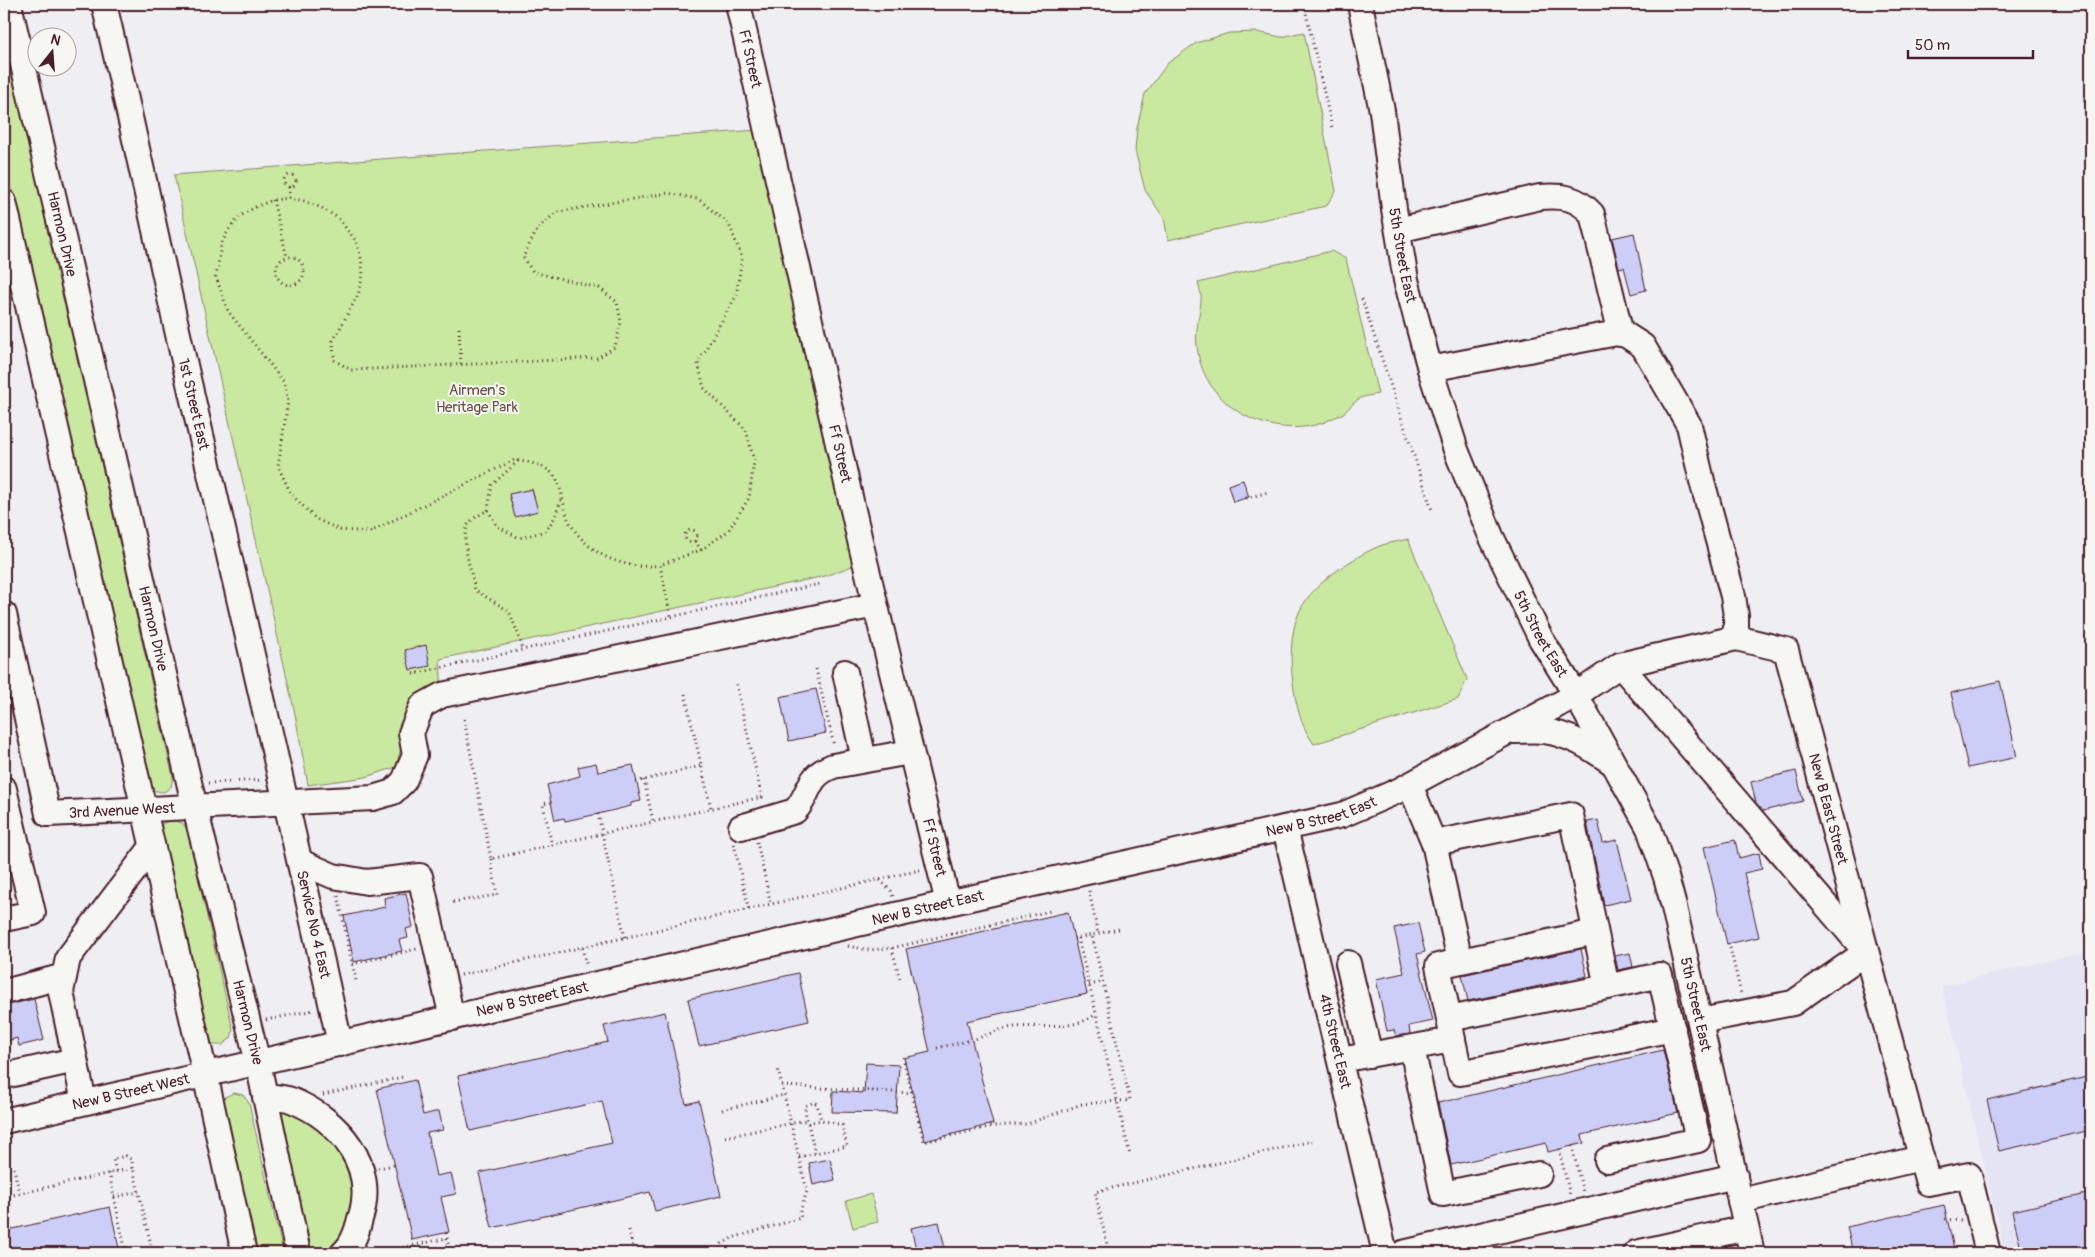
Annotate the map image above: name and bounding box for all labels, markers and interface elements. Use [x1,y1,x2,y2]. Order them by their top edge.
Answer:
north arrow [28,28,78,78]
street label: Ff Street [734,28,766,91]
scale bar [1908,28,2032,60]
text: N [49,31,63,50]
text: 50 m [1915,36,1950,55]
street label: Harmon Drive [43,190,81,279]
street label: 5th Street East [1384,207,1421,306]
street label: 1st Street East [174,357,213,453]
park label: Airmen's Heritage Park [436,381,519,417]
street label: Ff Street [824,423,856,485]
street label: Harmon Drive [134,584,172,674]
street label: 5th Street East [1509,588,1572,682]
street label: New B East Street [1804,751,1852,868]
street label: New B Street East [1264,792,1380,842]
street label: 3rd Avenue West [68,799,177,823]
street label: Ff Street [918,817,950,879]
street label: Service No 4 East [292,869,335,981]
street label: New B Street East [870,886,987,930]
street label: 5th Street East [1676,956,1715,1054]
street label: New B Street East [474,977,591,1022]
street label: Harmon Drive [228,978,267,1067]
street label: 4th Street East [1314,992,1355,1091]
street label: New B Street West [70,1069,192,1115]

